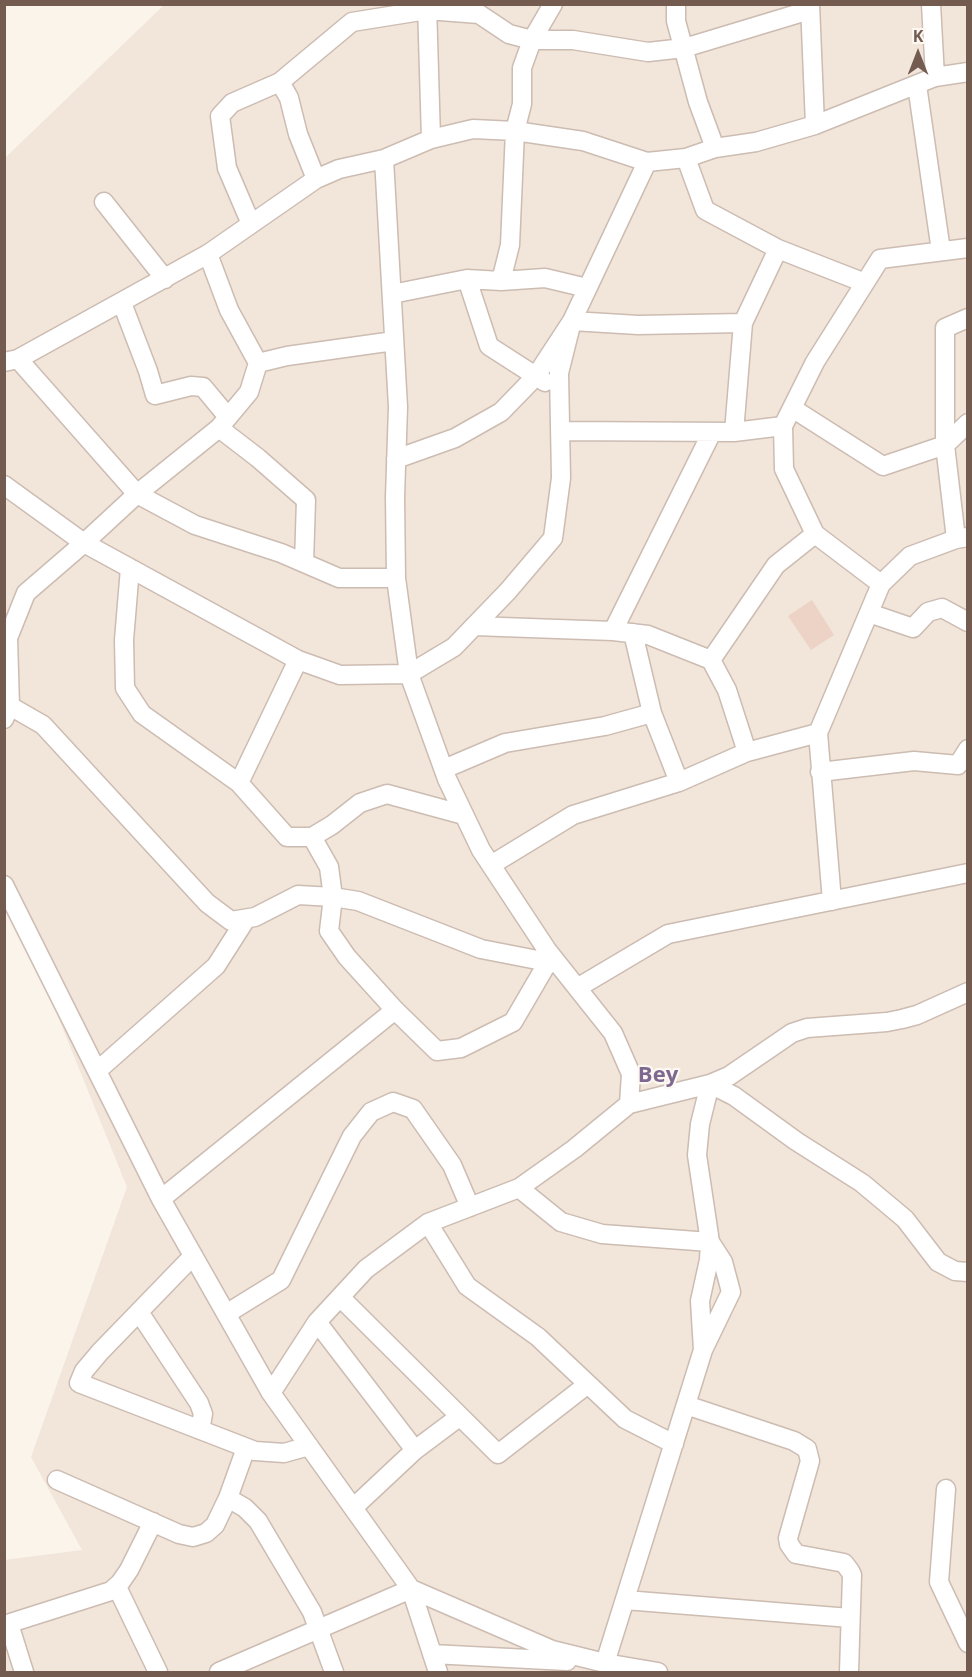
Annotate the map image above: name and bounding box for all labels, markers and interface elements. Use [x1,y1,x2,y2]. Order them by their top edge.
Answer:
north arrow [888,24,948,84]
text: K [913,25,923,47]
district label: Bey [638,1063,678,1089]

